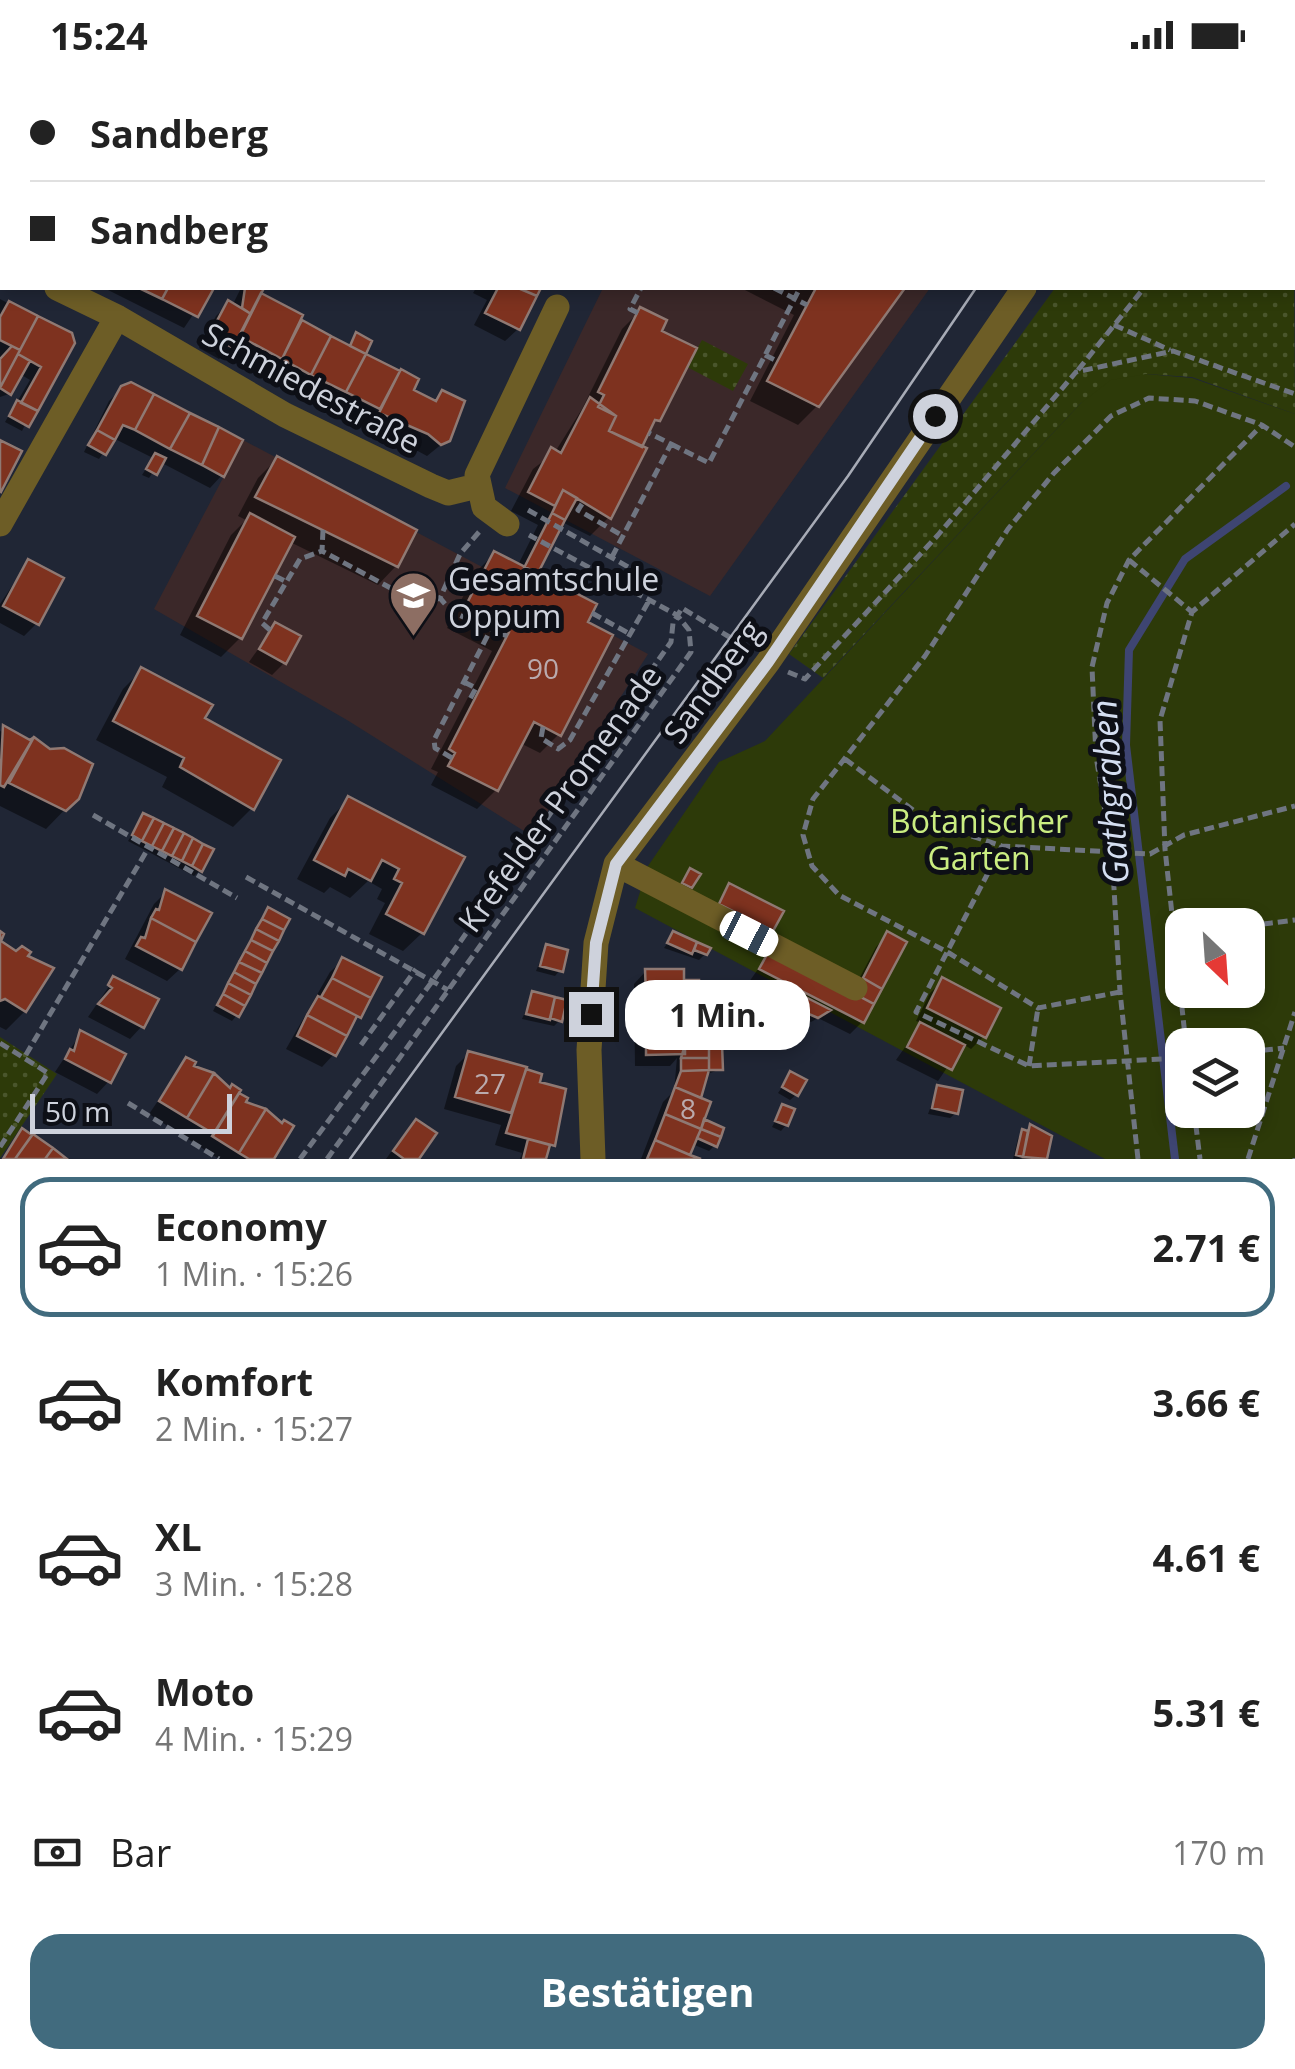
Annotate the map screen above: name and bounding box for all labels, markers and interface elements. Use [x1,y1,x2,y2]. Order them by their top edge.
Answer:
text: 15:24 [50,9,148,61]
text: Sandberg [90,107,268,159]
text: Sandberg [90,203,268,255]
street label: Schmiedestraße [195,311,429,463]
route start [913,394,958,439]
place label: Gesamtschule Oppum [448,557,659,637]
school or university icon: Gesamtschule Oppum [387,570,439,638]
street label: Sandberg [653,611,771,751]
house number: 90 [527,649,559,687]
street label: Krefelder Promenade [447,656,671,940]
water label: Gathgraben [1079,698,1139,886]
park label: Botanischer Garten [890,799,1068,879]
car [715,907,783,961]
north arrow [1165,908,1265,1008]
map controls [1165,908,1265,1128]
callout: 1 Min. [626,979,811,1049]
route end [569,992,614,1037]
text: 1 Min. [669,993,766,1036]
button: layers [1165,1028,1265,1128]
house number: 27 [474,1064,506,1102]
scale bar [30,1089,232,1134]
house number: 8 [680,1089,696,1127]
text: 50 m [45,1092,110,1130]
text: Economy [155,1200,327,1252]
icon: car [35,1202,125,1292]
text: 2.71 € [1152,1221,1260,1273]
text: 1 Min. · 15:26 [155,1252,353,1295]
text: Komfort [155,1355,313,1407]
icon: car [35,1357,125,1447]
text: 3.66 € [1152,1376,1260,1428]
text: 2 Min. · 15:27 [155,1407,353,1450]
text: XL [155,1510,202,1562]
icon: car [35,1512,125,1602]
text: 4.61 € [1152,1531,1260,1583]
text: 3 Min. · 15:28 [155,1562,353,1605]
text: Moto [155,1665,254,1717]
icon: car [35,1667,125,1757]
text: 5.31 € [1152,1686,1260,1738]
text: 4 Min. · 15:29 [155,1717,353,1760]
icon: cash [30,1825,85,1880]
text: Bar [110,1826,171,1878]
text: 170 m [1172,1831,1265,1874]
button: Bestätigen [30,1934,1265,2049]

